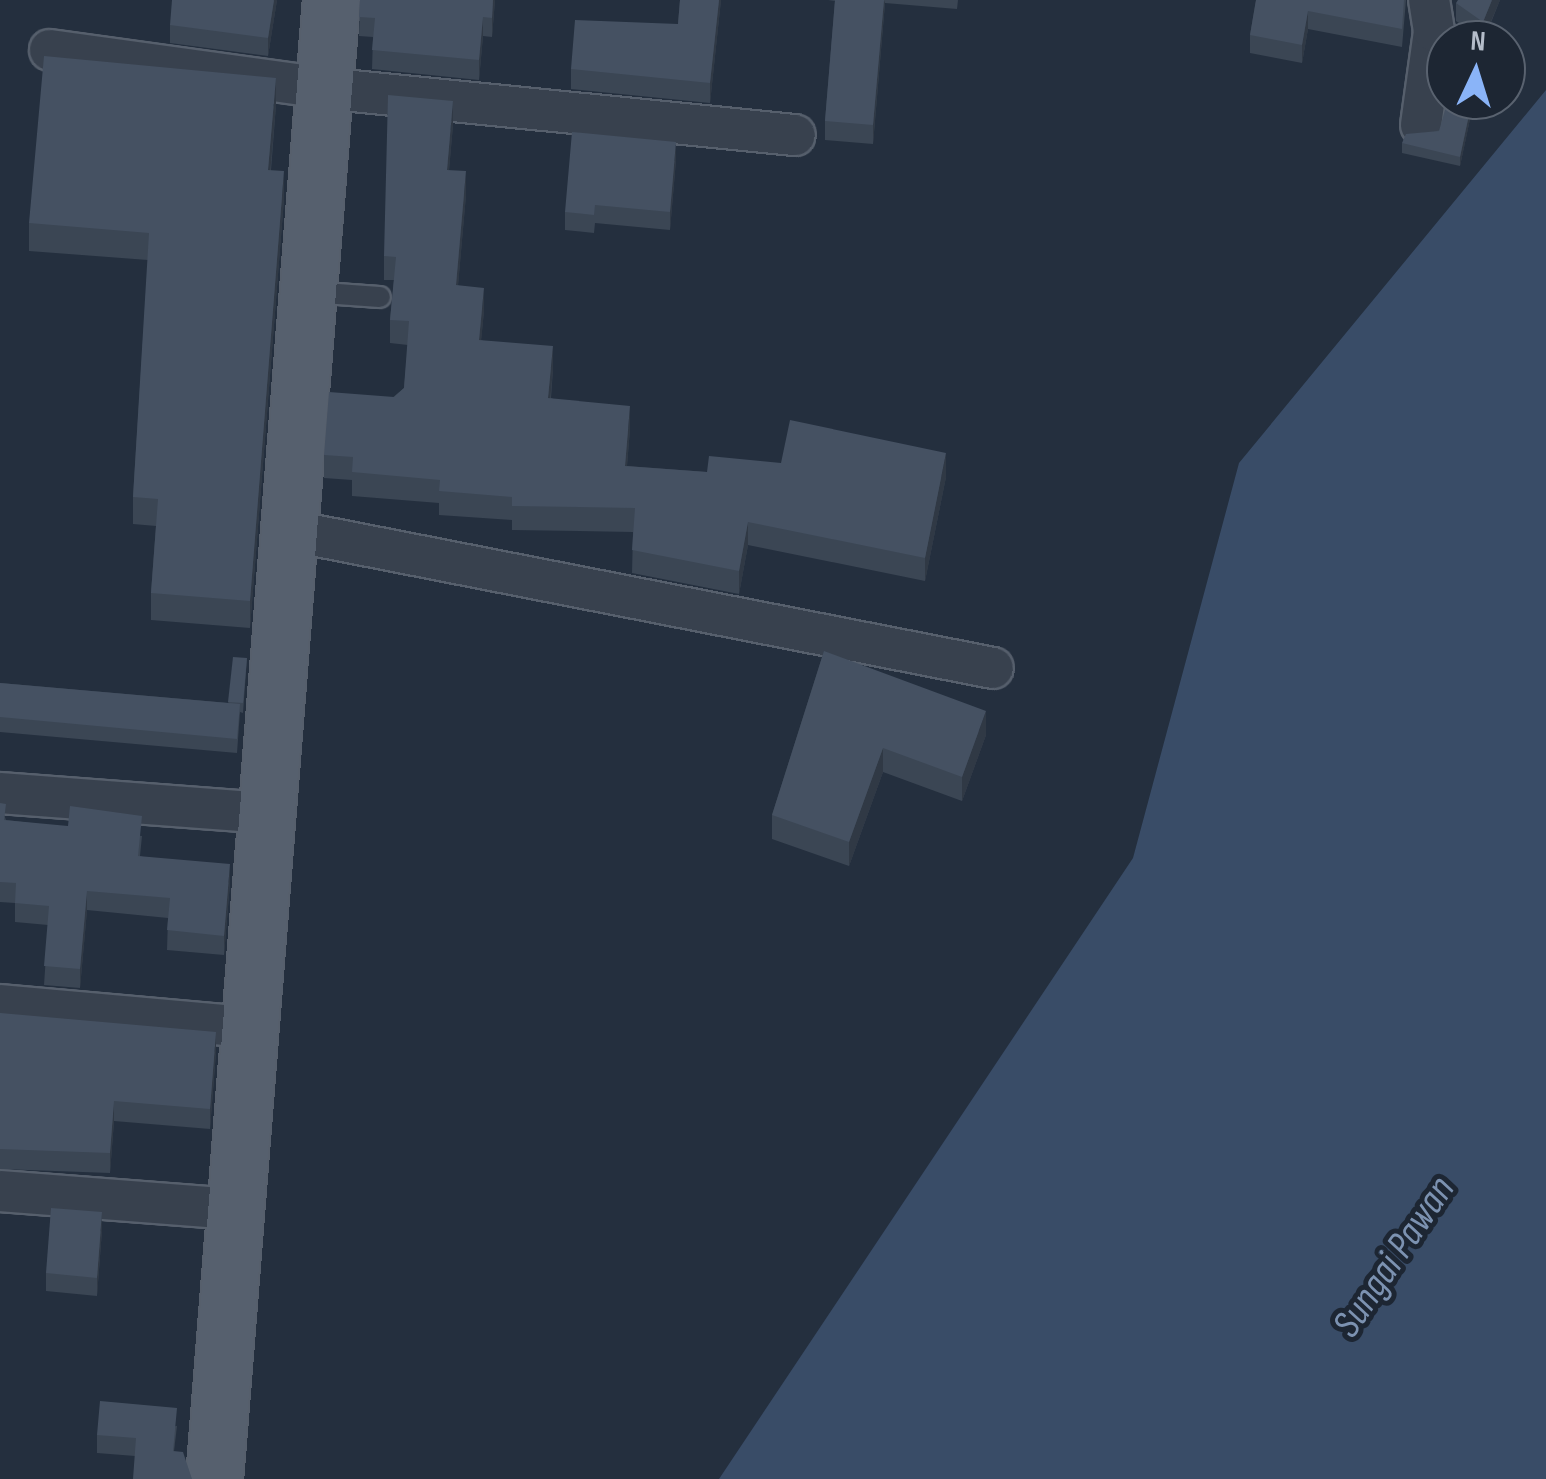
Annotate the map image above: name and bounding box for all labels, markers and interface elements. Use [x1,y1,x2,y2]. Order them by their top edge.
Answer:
north arrow [1426,20,1526,120]
text: N [1469,25,1487,59]
water label: Sungai Pawan [1323,1167,1465,1347]

